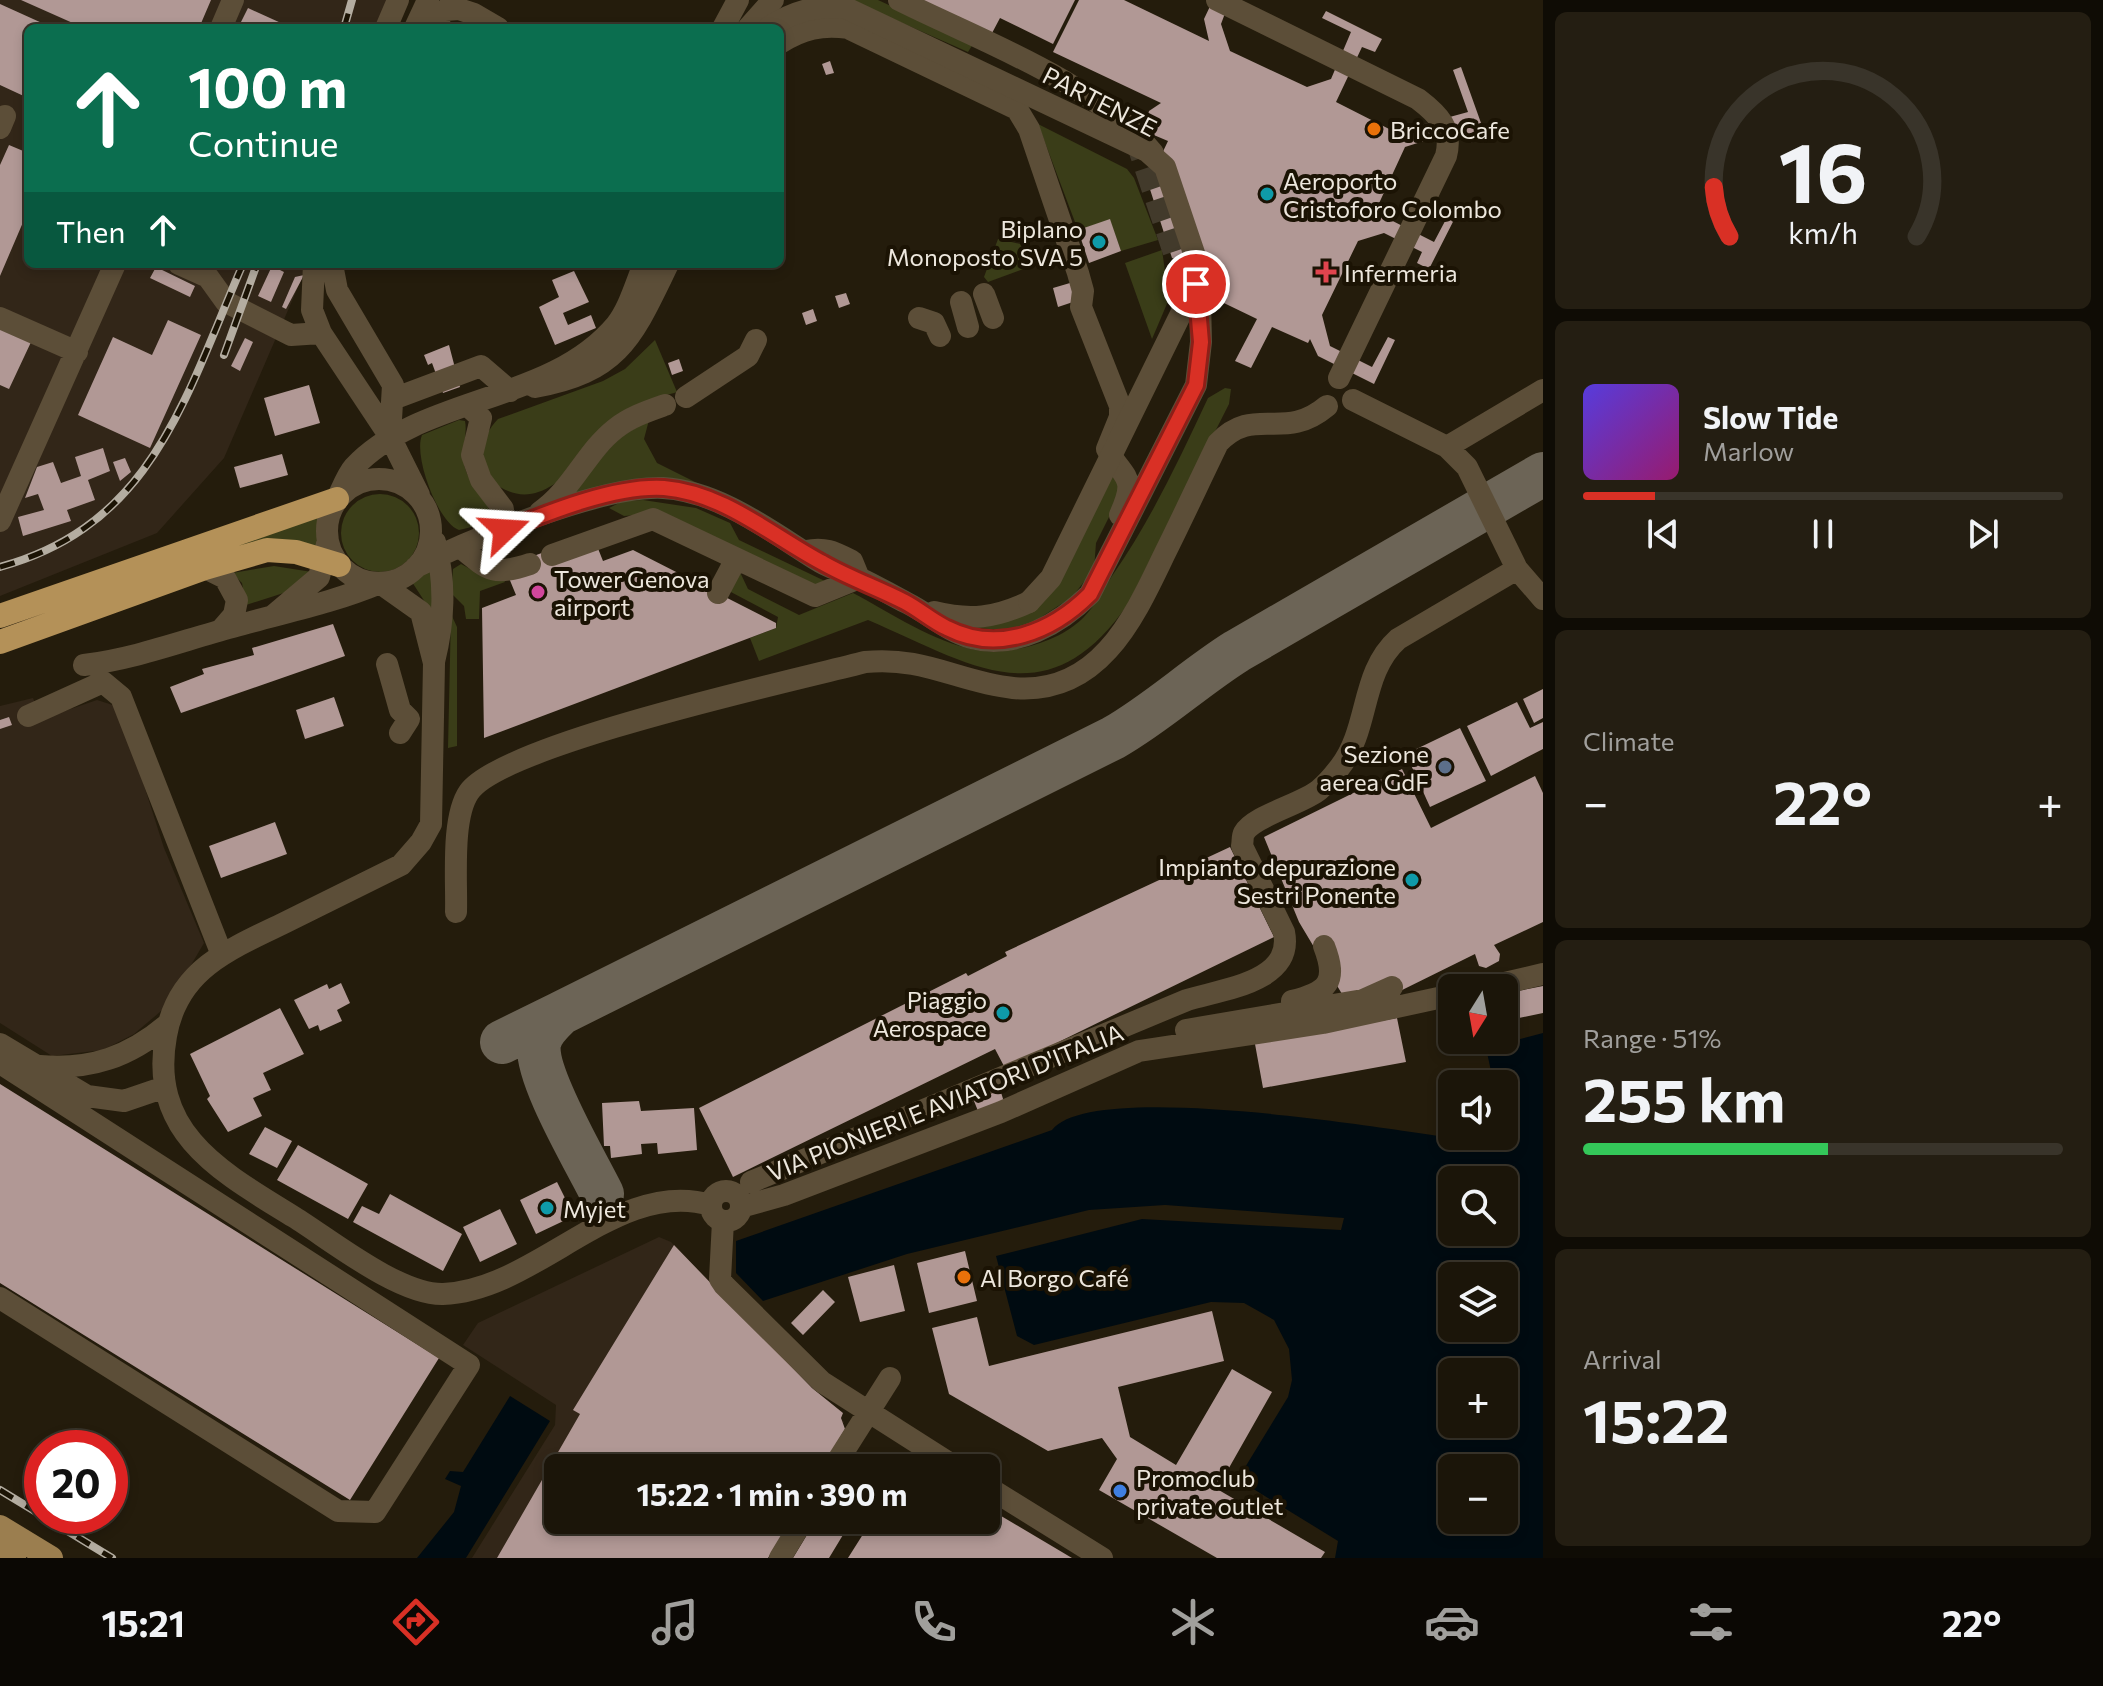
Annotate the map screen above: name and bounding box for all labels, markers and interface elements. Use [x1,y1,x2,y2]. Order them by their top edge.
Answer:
text: 100 m [188,51,347,120]
icon: ahead [56,56,160,160]
street label: PARTENZE [1038,60,1162,142]
place label: BriccoCafe [1390,115,1510,144]
text: 16 [1779,117,1867,219]
text: Continue [188,120,339,164]
marker: BriccoCafe [1365,120,1383,138]
place label: Aeroporto Cristoforo Colombo [1283,166,1502,223]
marker: Aeroporto Cristoforo Colombo [1258,185,1276,203]
icon: ahead [141,208,185,252]
text: Then [56,212,125,249]
place label: Biplano Monoposto SVA 5 [887,214,1083,271]
text: km/h [1788,215,1858,250]
marker: Biplano Monoposto SVA 5 [1090,233,1108,251]
pin [1162,250,1230,318]
place label: Infermeria [1344,258,1458,287]
marker: Infermeria [1315,261,1337,283]
icon: arrive [1174,262,1218,306]
text: Slow Tide [1703,398,1838,435]
text: Marlow [1703,435,1794,466]
position arrow [463,488,547,572]
icon: previous [1641,512,1685,556]
icon: pause [1801,512,1845,556]
icon: next [1961,512,2005,556]
place label: Tower Genova airport [554,564,710,621]
marker: Tower Genova airport [529,583,547,601]
text: Climate [1583,725,1675,756]
place label: Sezione aerea GdF [1320,739,1429,796]
marker: Sezione aerea GdF [1436,758,1454,776]
text: 22° [1773,764,1872,837]
text: − [1583,774,1608,828]
text: + [2037,774,2063,828]
place label: Impianto depurazione Sestri Ponente [1158,852,1396,909]
marker: Impianto depurazione Sestri Ponente [1403,871,1421,889]
north arrow [1438,974,1518,1054]
map controls [1438,974,1518,1534]
place label: Piaggio Aerospace [873,985,987,1042]
marker: Piaggio Aerospace [994,1004,1012,1022]
street label: VIA PIONIERI E AVIATORI D'ITALIA [763,1017,1127,1187]
text: Range · 51% [1583,1022,1721,1053]
text: 255 km [1583,1061,1785,1134]
button: sound [1438,1070,1518,1150]
button: search [1438,1166,1518,1246]
place label: Myjet [563,1194,626,1223]
marker: Myjet [538,1199,556,1217]
button: layers [1438,1262,1518,1342]
place label: Al Borgo Café [980,1263,1129,1292]
marker: Al Borgo Café [955,1268,973,1286]
text: Arrival [1583,1343,1662,1374]
button: + [1438,1358,1518,1438]
text: 15:22 [1583,1382,1729,1455]
speed limit sign: 20 [24,1430,128,1534]
button: − [1438,1454,1518,1534]
place label: Promoclub private outlet [1136,1463,1284,1520]
text: 15:22 · 1 min · 390 m [637,1475,907,1512]
marker: Promoclub private outlet [1111,1482,1129,1500]
icon: directions [388,1594,444,1650]
icon: music [647,1594,703,1650]
icon: phone [906,1594,962,1650]
icon: climate [1165,1594,1221,1650]
icon: car [1424,1594,1480,1650]
icon: filters [1683,1594,1739,1650]
text: 15:21 [102,1600,185,1644]
text: 22° [1942,1600,2001,1644]

